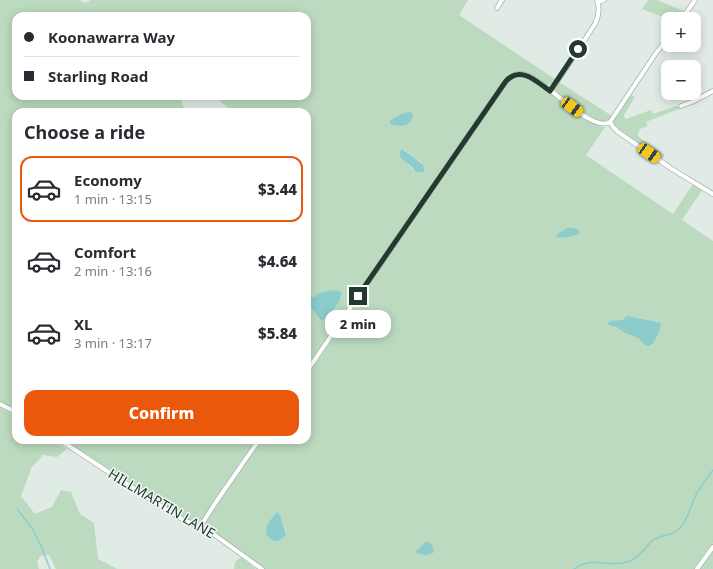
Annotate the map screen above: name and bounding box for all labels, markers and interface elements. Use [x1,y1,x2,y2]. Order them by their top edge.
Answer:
map controls [661,12,701,100]
button: + [661,12,701,52]
text: Koonawarra Way [48,27,175,47]
route start [569,40,587,58]
button: − [661,60,701,100]
text: Starling Road [48,66,148,86]
car [559,95,585,119]
text: Choose a ride [24,120,145,144]
car [636,141,662,165]
text: Economy [74,170,142,190]
icon: car [26,171,62,207]
text: $3.44 [258,179,297,199]
text: 1 min · 13:15 [74,190,152,208]
text: Comfort [74,242,136,262]
icon: car [26,243,62,279]
text: $4.64 [258,251,297,271]
text: 2 min · 13:16 [74,262,152,280]
route end [349,287,367,305]
callout: 2 min [325,310,391,338]
text: XL [74,314,92,334]
icon: car [26,315,62,351]
text: 2 min [340,315,376,333]
text: $5.84 [258,323,297,343]
text: 3 min · 13:17 [74,334,152,352]
button: Confirm [24,390,299,436]
street label: HILLMARTIN LANE [105,464,219,542]

